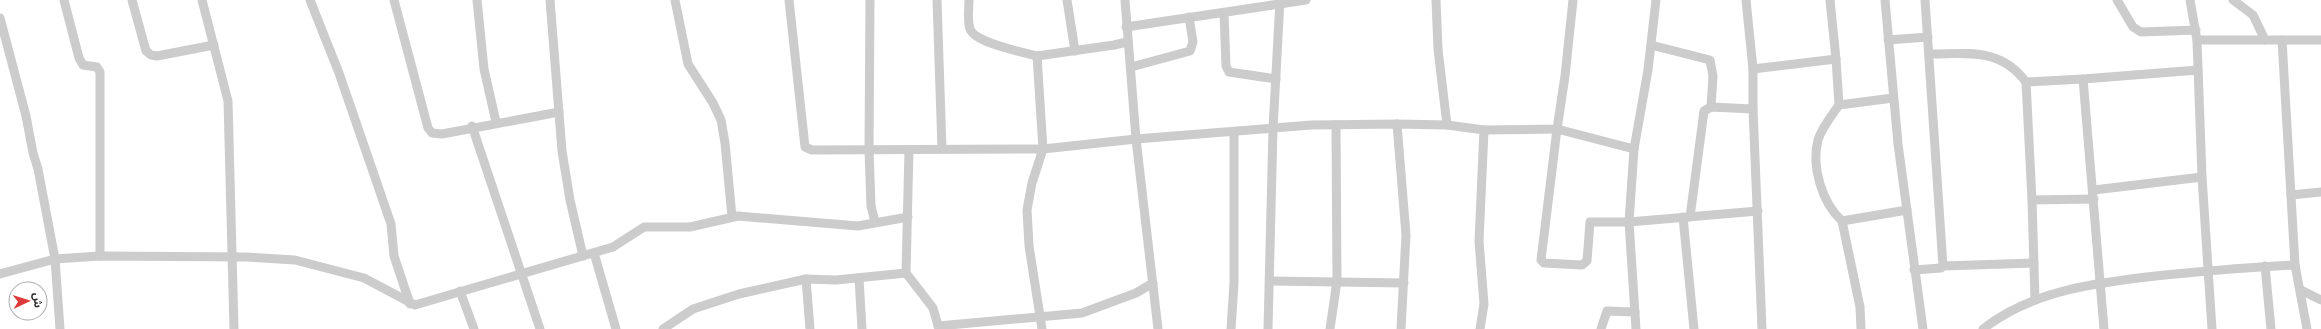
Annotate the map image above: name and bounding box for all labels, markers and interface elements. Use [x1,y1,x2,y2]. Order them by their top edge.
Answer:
north arrow [8,281,48,321]
text: ش [30,292,44,308]

